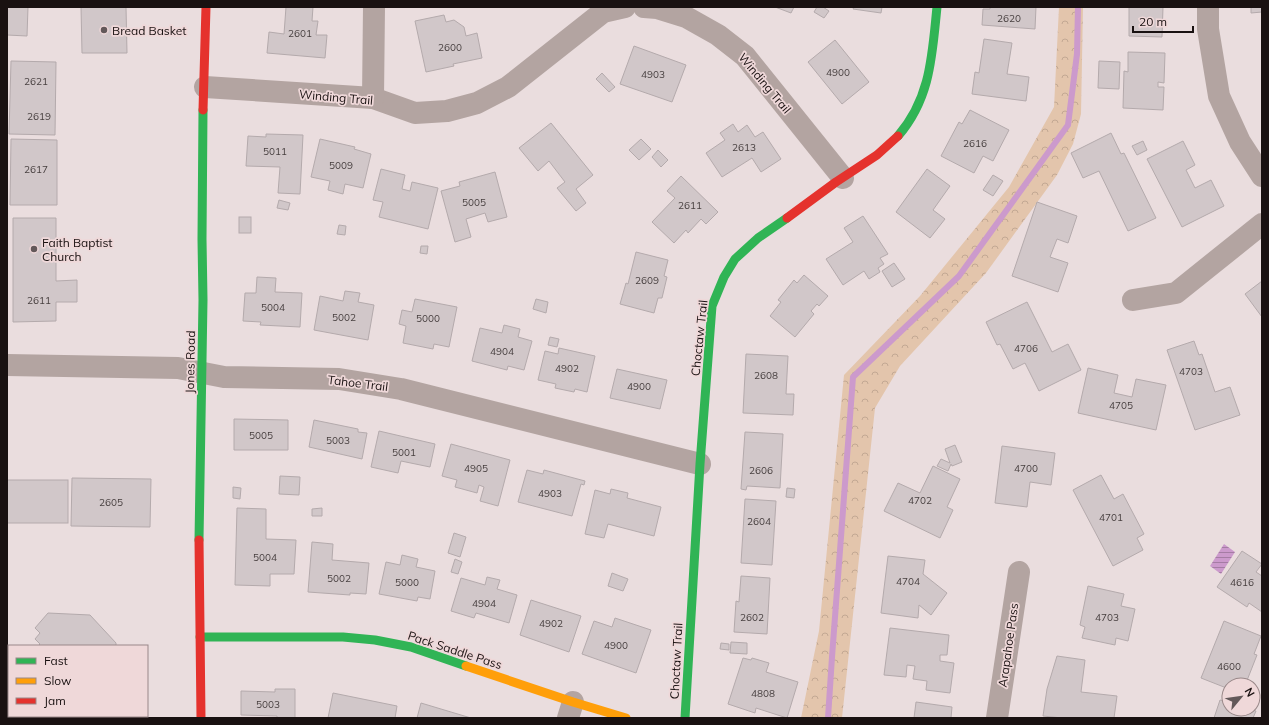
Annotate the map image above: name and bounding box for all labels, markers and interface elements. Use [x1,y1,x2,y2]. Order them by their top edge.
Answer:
scale bar [1133,8,1193,34]
house number: 2620 [997,12,1021,25]
text: 20 m [1139,14,1167,29]
place label: Bread Basket [112,23,187,38]
marker: Bread Basket [99,25,109,35]
house number: 2601 [288,27,312,40]
house number: 2600 [438,41,462,54]
street label: Winding Trail [735,50,795,116]
house number: 4900 [826,66,850,79]
house number: 4903 [641,68,665,81]
house number: 2621 [24,75,48,88]
street label: Winding Trail [298,86,374,108]
house number: 2619 [27,110,51,123]
house number: 2616 [963,137,987,150]
house number: 2613 [732,141,756,154]
house number: 5011 [263,145,287,158]
house number: 5009 [329,159,353,172]
house number: 2617 [24,163,48,176]
house number: 5005 [462,196,486,209]
house number: 2611 [678,199,702,212]
place label: Faith Baptist Church [42,235,113,264]
marker: Faith Baptist Church [29,244,39,254]
house number: 2609 [635,274,659,287]
house number: 2611 [27,294,51,307]
street label: Choctaw Trail [688,299,710,377]
house number: 5004 [261,301,285,314]
house number: 5002 [332,311,356,324]
house number: 5000 [416,312,440,325]
street label: Jones Road [182,330,198,394]
house number: 4706 [1014,342,1038,355]
house number: 4904 [490,345,514,358]
house number: 4902 [555,362,579,375]
house number: 4703 [1179,365,1203,378]
house number: 2608 [754,369,778,382]
street label: Tahoe Trail [327,372,389,394]
house number: 4900 [627,380,651,393]
house number: 4705 [1109,399,1133,412]
house number: 5005 [249,429,273,442]
house number: 5003 [326,434,350,447]
house number: 5001 [392,446,416,459]
house number: 4905 [464,462,488,475]
house number: 4700 [1014,462,1038,475]
house number: 2606 [749,464,773,477]
house number: 4903 [538,487,562,500]
house number: 4702 [908,494,932,507]
house number: 2605 [99,496,123,509]
house number: 4701 [1099,511,1123,524]
house number: 2604 [747,515,771,528]
house number: 5004 [253,551,277,564]
house number: 5002 [327,572,351,585]
house number: 4704 [896,575,920,588]
house number: 5000 [395,576,419,589]
house number: 4616 [1230,576,1254,589]
house number: 4904 [472,597,496,610]
street label: Arapahoe Pass [995,602,1021,688]
house number: 2602 [740,611,764,624]
house number: 4703 [1095,611,1119,624]
house number: 4902 [539,617,563,630]
street label: Choctaw Trail [667,622,685,700]
street label: Pack Saddle Pass [406,628,504,672]
house number: 4900 [604,639,628,652]
legend [8,645,148,717]
text: Fast [44,653,68,668]
house number: 4600 [1217,660,1241,673]
text: Slow [44,673,72,688]
north arrow [1221,677,1261,717]
text: N [1242,685,1258,699]
house number: 4808 [751,687,775,700]
text: Jam [44,693,66,708]
house number: 5003 [256,698,280,711]

